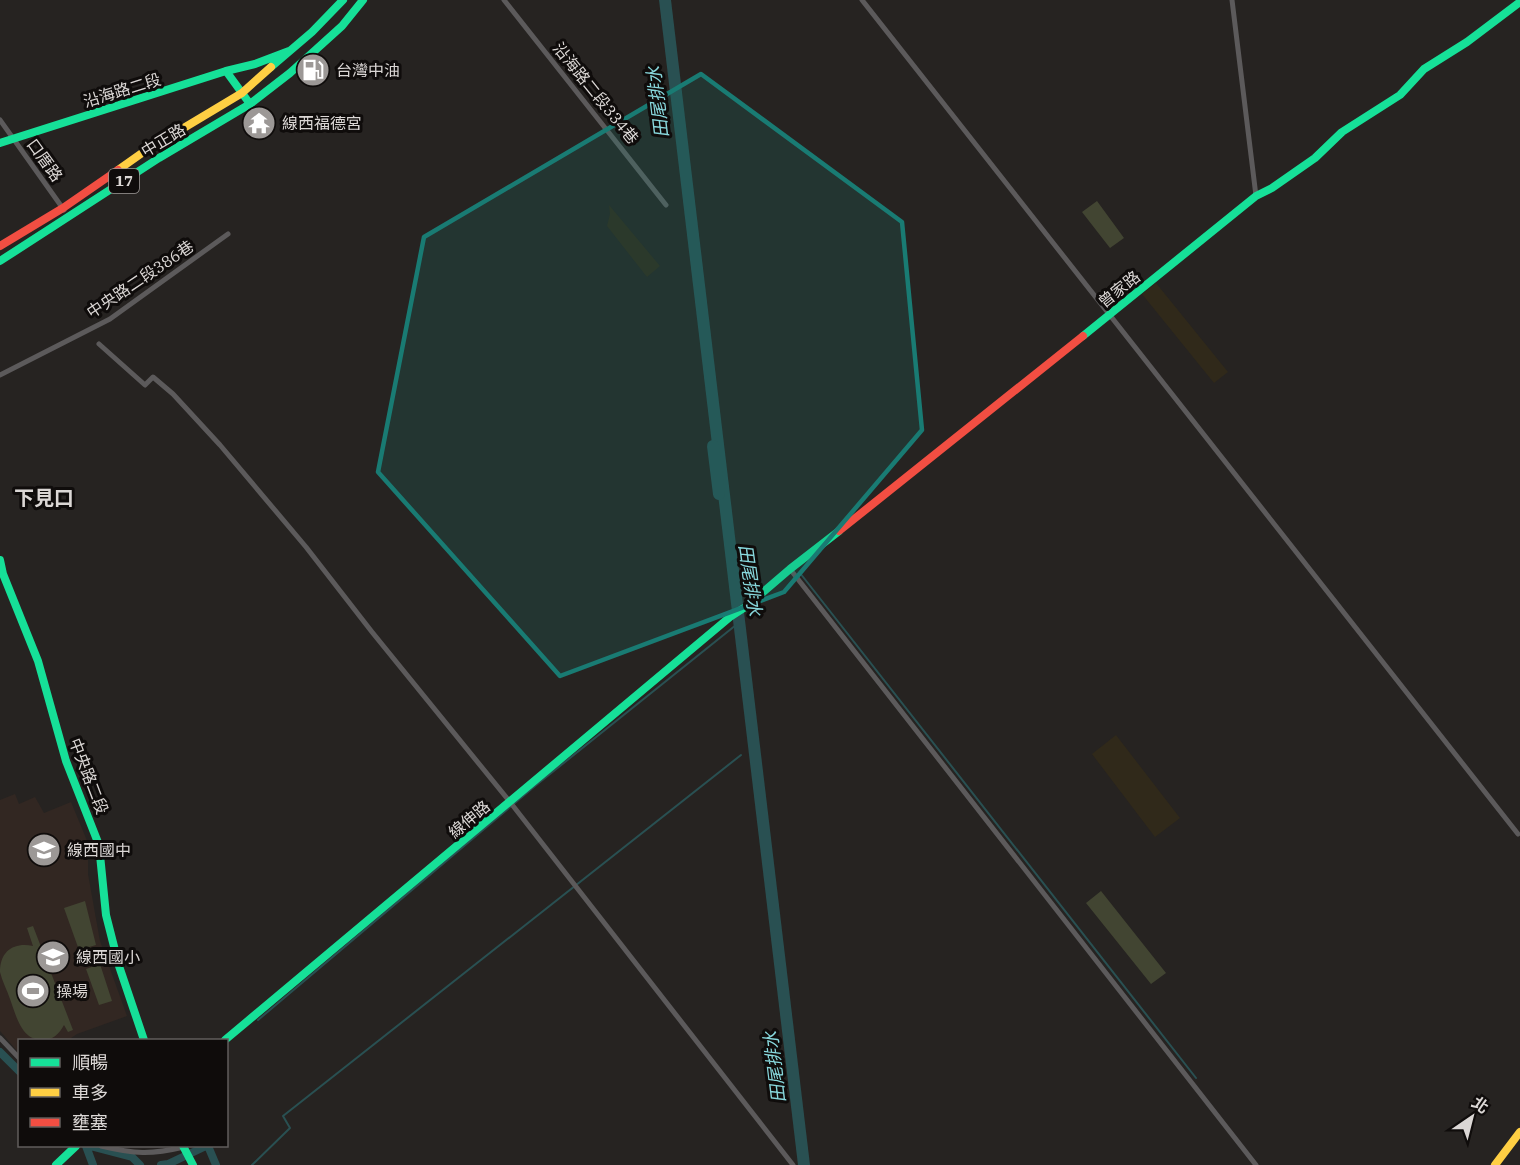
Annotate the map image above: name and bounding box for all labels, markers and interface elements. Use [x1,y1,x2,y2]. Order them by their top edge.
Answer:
street label: 沿海路二段334巷 [549,38,643,148]
fuel station icon: 台灣中油 [295,52,331,88]
place label: 台灣中油 [336,60,400,80]
water label: 田尾排水 [642,64,673,139]
street label: 沿海路二段 [81,69,163,111]
temple icon: 線西福德宮 [241,105,277,141]
place label: 線西福德宮 [282,113,362,133]
street label: 中正路 [137,119,189,161]
street label: 口厝路 [23,135,67,185]
road number: 17 [109,169,139,193]
street label: 中央路二段386巷 [83,236,197,322]
street label: 曾家路 [1094,266,1144,312]
district label: 下見口 [14,484,74,511]
water label: 田尾排水 [734,543,767,618]
street label: 中央路二段 [65,735,113,817]
street label: 線伸路 [444,796,494,842]
school or university icon: 線西國中 [26,832,62,868]
place label: 線西國中 [67,840,131,860]
school or university icon: 線西國小 [35,939,71,975]
place label: 線西國小 [76,947,140,967]
sports icon: 操場 [15,973,51,1009]
place label: 操場 [56,981,88,1001]
water label: 田尾排水 [759,1029,790,1104]
legend [18,1039,228,1147]
text: 順暢 [72,1051,108,1074]
text: 車多 [72,1081,108,1104]
north arrow [1442,1087,1502,1147]
text: 北 [1468,1092,1493,1117]
text: 壅塞 [72,1111,108,1134]

